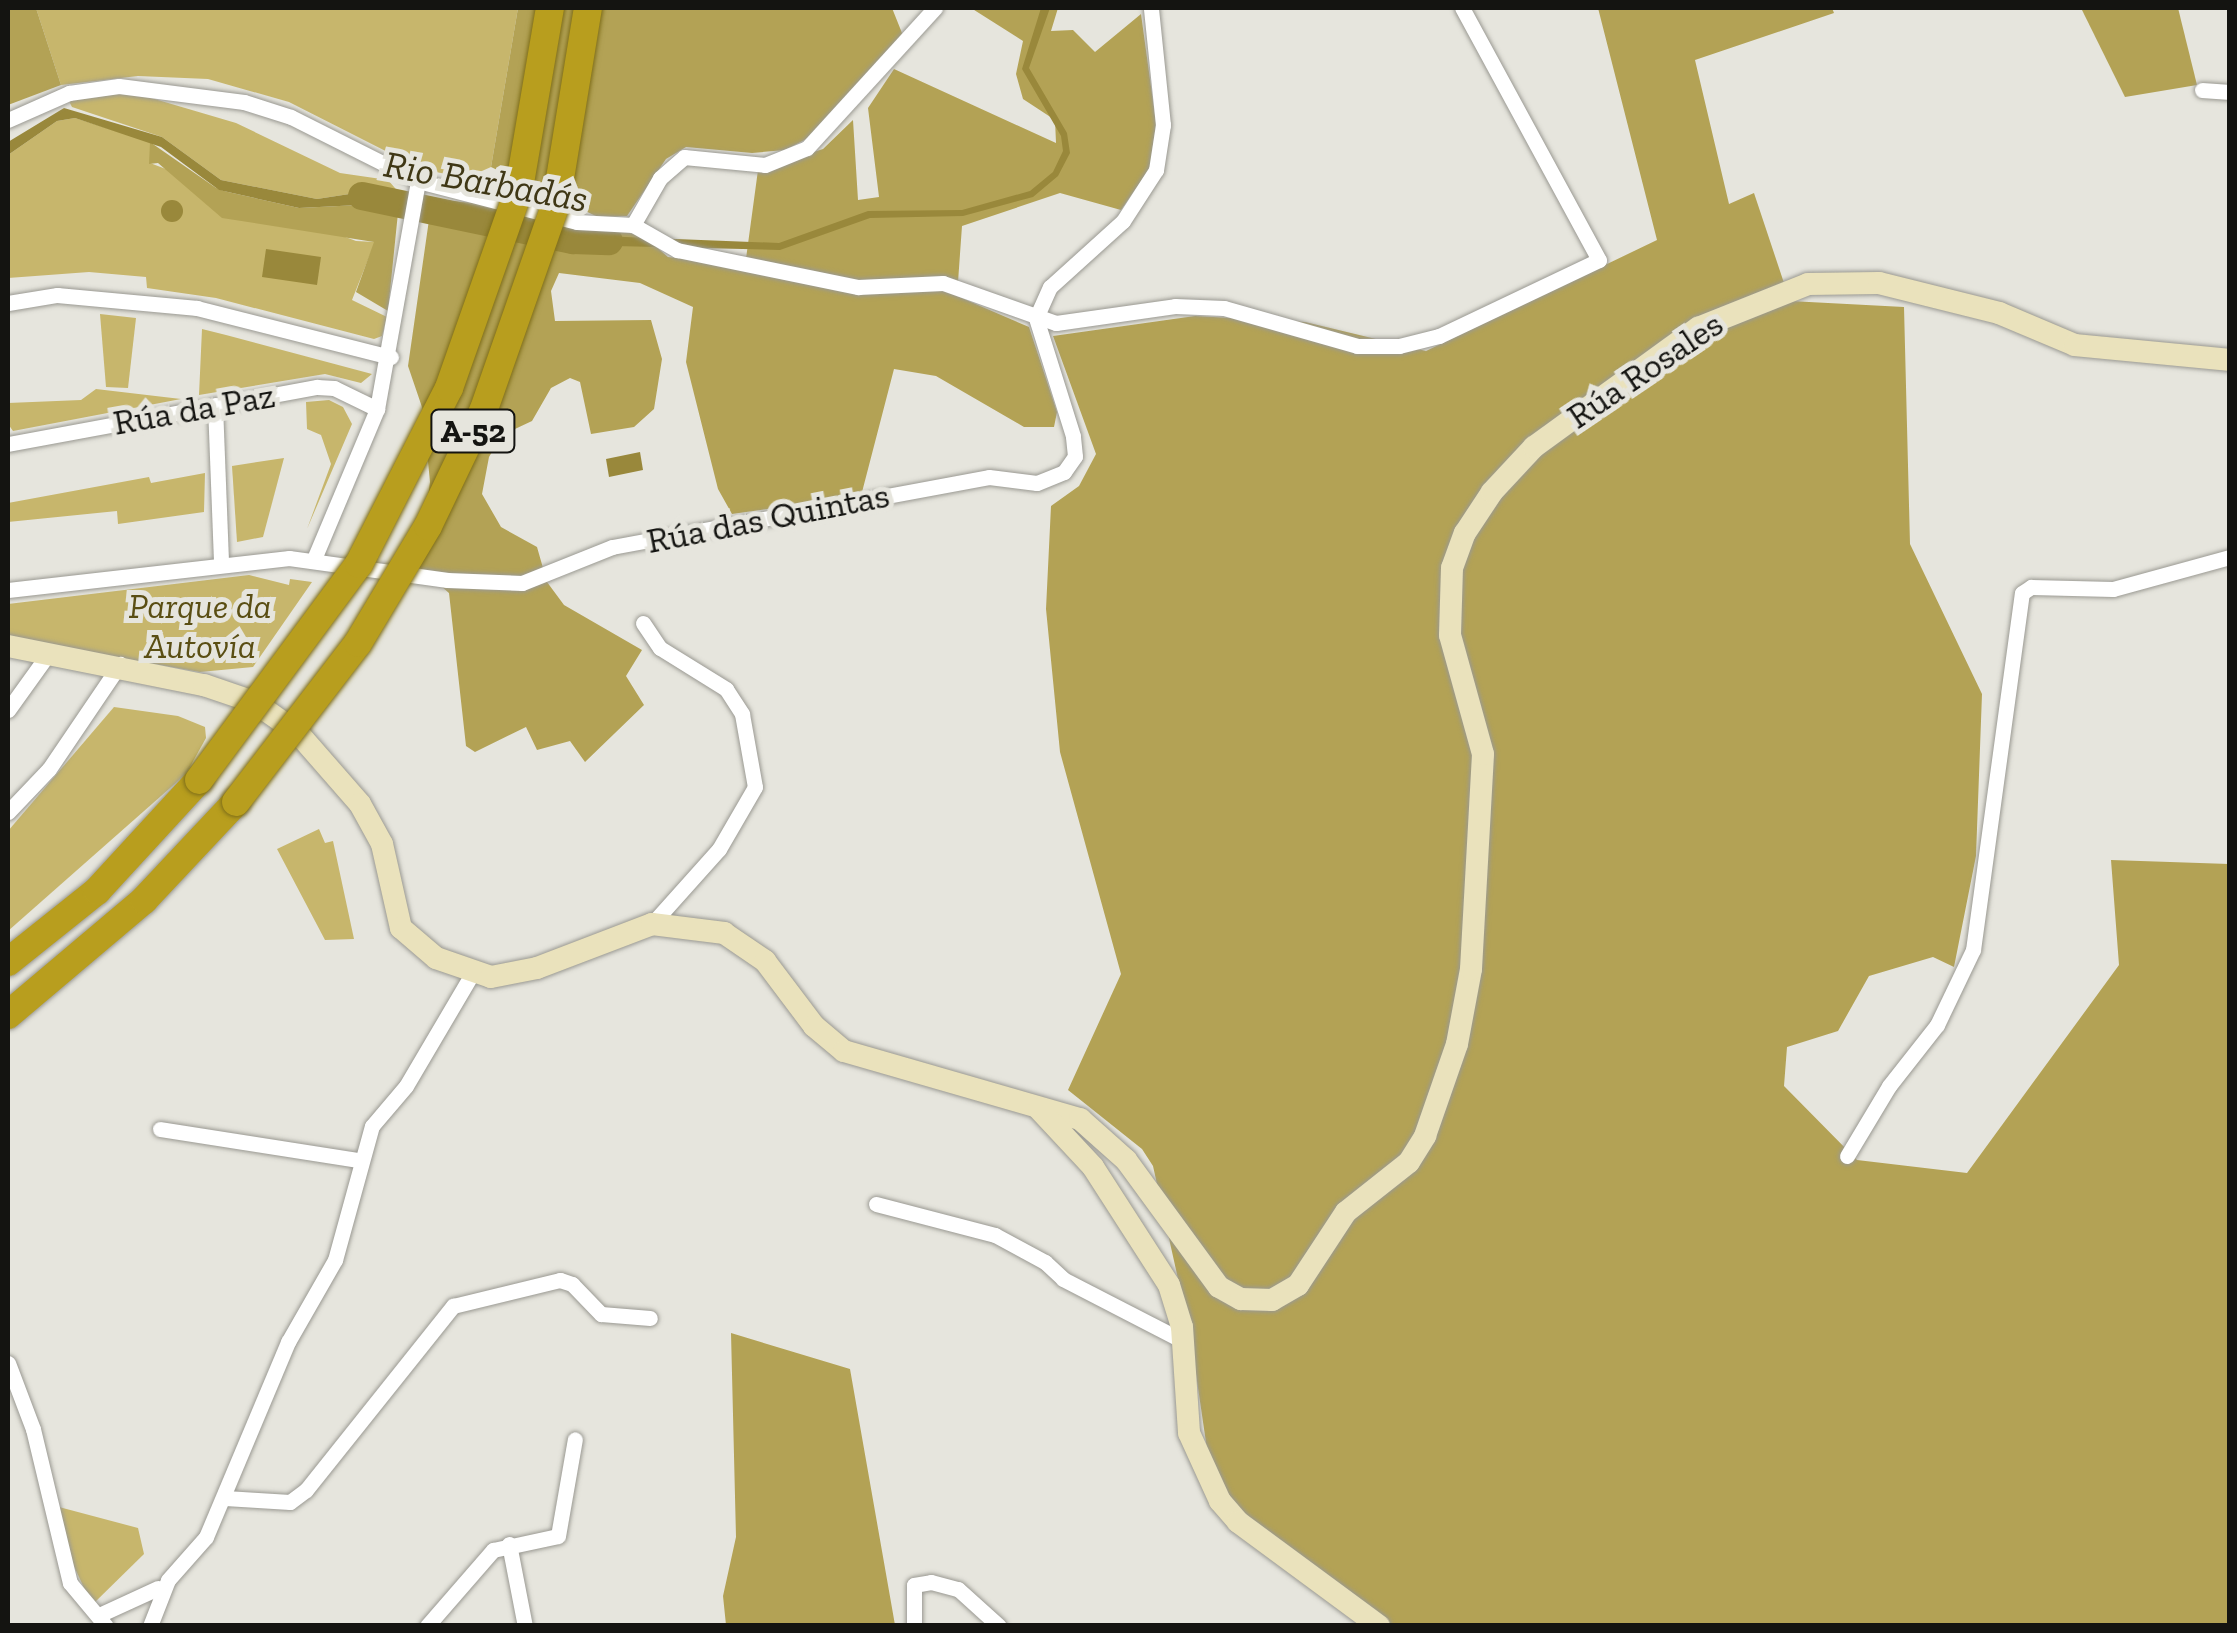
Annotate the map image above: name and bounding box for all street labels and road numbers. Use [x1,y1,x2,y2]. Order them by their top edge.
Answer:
street label: Rúa Rosales [1559,303,1731,437]
street label: Rúa da Paz [110,374,278,444]
road number: A-52 [428,404,518,458]
street label: Rúa das Quintas [643,474,893,562]

